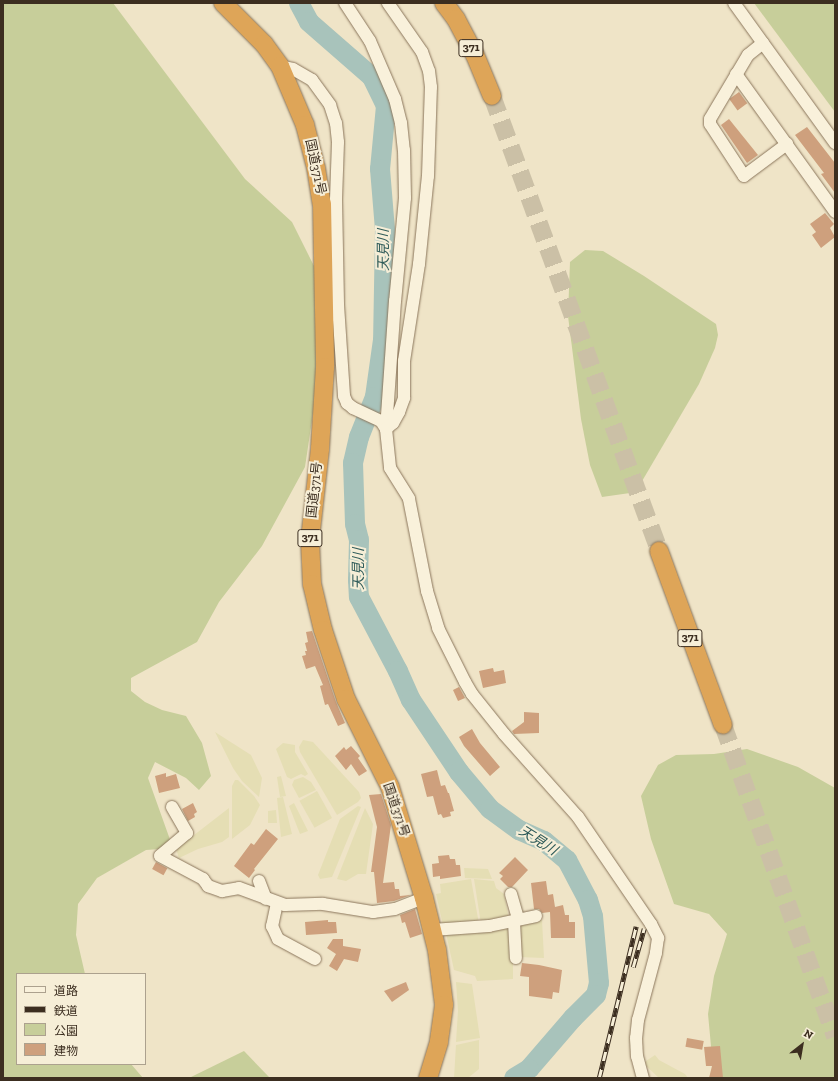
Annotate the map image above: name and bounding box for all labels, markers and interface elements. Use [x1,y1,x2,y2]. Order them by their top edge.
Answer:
road number: 371 [458,38,484,58]
street label: 国道371号 [301,138,329,196]
water label: 天見川 [376,229,392,271]
street label: 国道371号 [304,461,326,519]
road number: 371 [297,528,323,548]
water label: 天見川 [351,548,367,590]
road number: 371 [677,628,703,648]
street label: 国道371号 [379,781,413,839]
water label: 天見川 [516,823,560,859]
legend [16,973,146,1065]
text: 道路 [54,984,78,998]
text: 鉄道 [54,1004,78,1018]
text: 公園 [54,1024,78,1038]
north arrow [782,1025,822,1065]
text: N [802,1027,815,1042]
text: 建物 [54,1044,78,1058]

